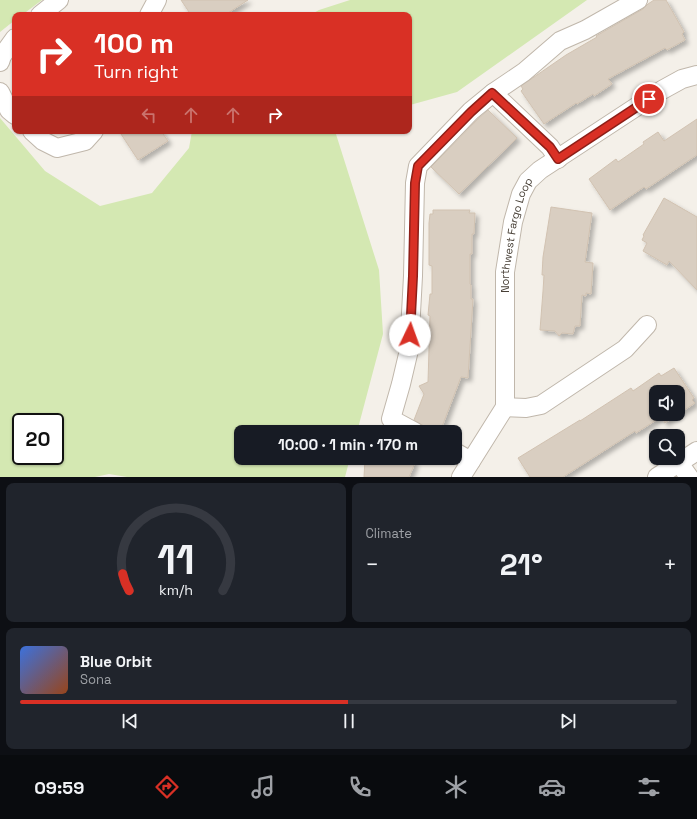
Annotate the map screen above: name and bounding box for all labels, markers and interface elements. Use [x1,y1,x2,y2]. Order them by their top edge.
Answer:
text: 100 m [94,25,174,61]
icon: right [28,28,80,80]
text: Turn right [94,60,178,83]
pin [632,82,666,116]
icon: arrive [638,88,660,110]
icon: left [138,104,160,126]
icon: ahead [180,104,202,126]
icon: ahead [222,104,244,126]
icon: right [264,104,286,126]
street label: Northwest Fargo Loop [498,175,536,293]
position arrow [389,314,431,356]
map controls [649,385,685,465]
button: sound [649,385,685,421]
speed limit sign: 20 [12,413,64,465]
button: search [649,429,685,465]
text: 10:00 · 1 min · 170 m [278,435,418,454]
text: Climate [366,525,412,542]
text: 11 [157,532,195,585]
text: 21° [500,545,543,584]
text: − [366,550,379,578]
text: + [663,550,677,578]
text: km/h [159,580,193,598]
text: Blue Orbit [80,652,152,671]
text: Sona [80,671,111,688]
icon: previous [119,710,141,732]
icon: pause [338,710,360,732]
icon: next [557,710,579,732]
icon: directions [153,773,181,801]
icon: music [249,773,277,801]
icon: phone [346,773,374,801]
icon: climate [442,773,470,801]
icon: car [538,773,566,801]
icon: filters [635,773,663,801]
text: 09:59 [34,776,84,799]

